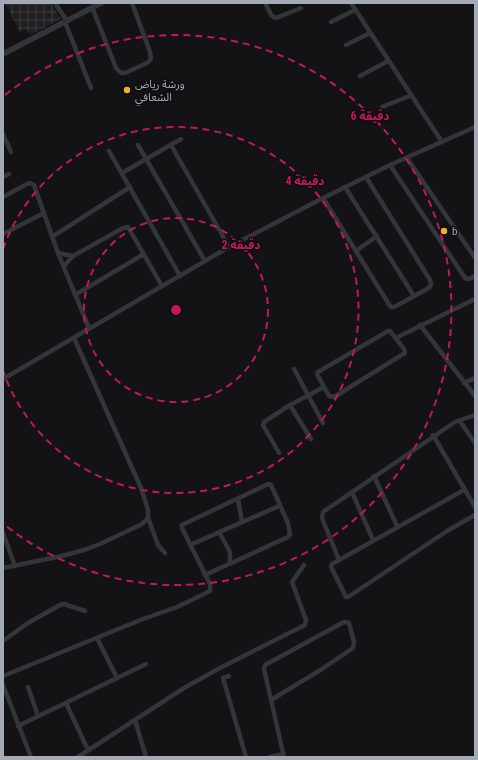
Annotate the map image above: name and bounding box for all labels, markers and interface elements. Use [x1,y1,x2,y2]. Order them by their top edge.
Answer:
place label: ورشة رياض الشعافي [135,78,185,107]
marker: ورشة رياض الشعافي [122,85,132,95]
text: 6 دقيقة [350,109,390,123]
text: 4 دقيقة [285,174,325,188]
place label: b [452,225,457,238]
marker: b [439,226,449,236]
text: 2 دقيقة [221,238,261,252]
centre of rings [169,303,183,317]

